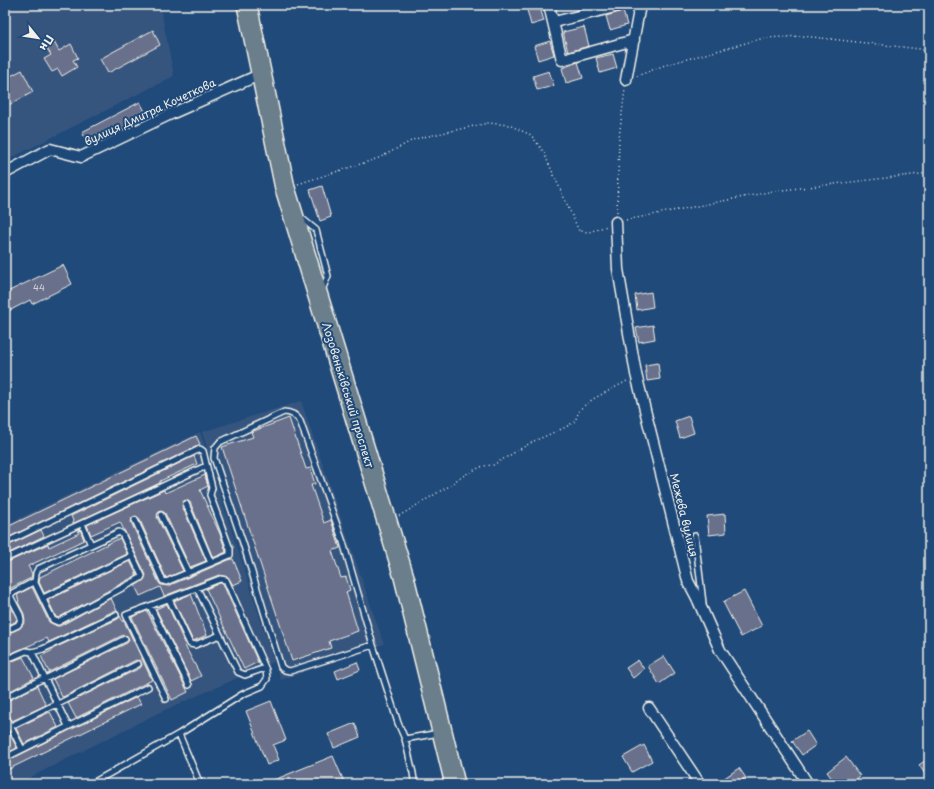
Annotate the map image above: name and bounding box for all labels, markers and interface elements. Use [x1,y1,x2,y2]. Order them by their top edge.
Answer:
north arrow [18,18,58,58]
text: Пн [36,32,58,54]
street label: вулиця Дмитра Кочеткова [81,73,219,150]
house number: 44 [33,280,45,294]
street label: Лозовеньківський проспект [318,320,379,470]
street label: Межева вулиця [666,471,703,559]

